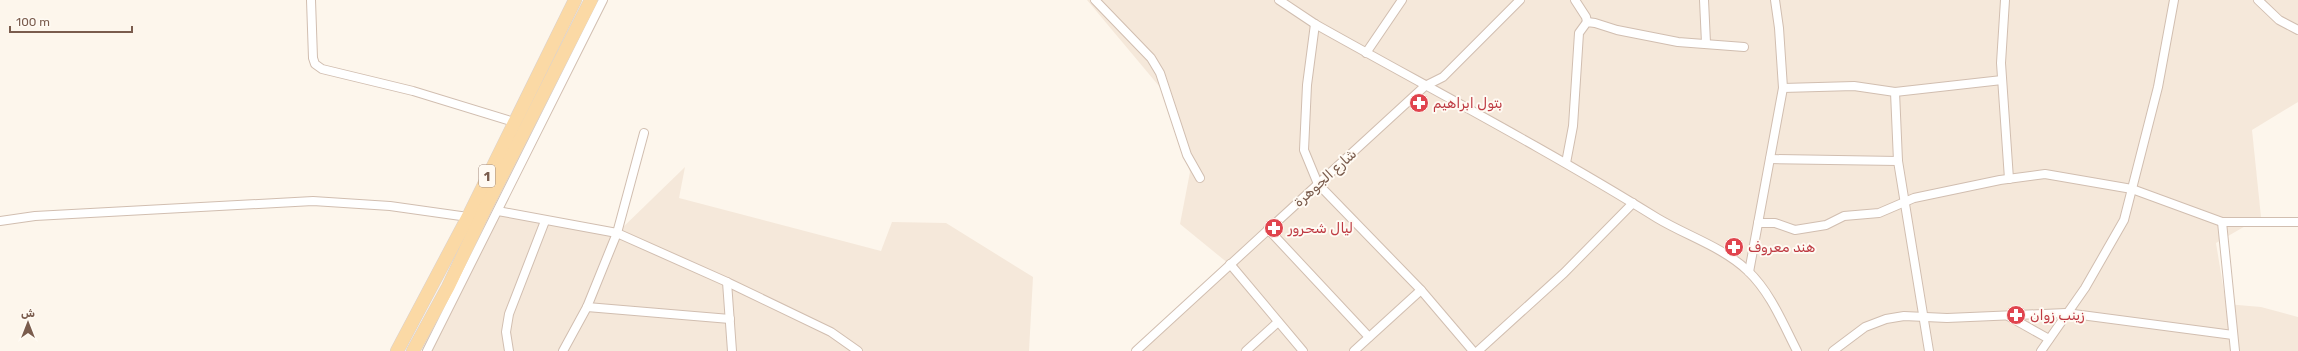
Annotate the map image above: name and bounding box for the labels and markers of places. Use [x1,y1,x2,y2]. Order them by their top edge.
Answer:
pharmacy icon: بتول ابراهيم [1408,92,1430,114]
place label: بتول ابراهيم [1433,95,1502,112]
pharmacy icon: ليال شحرور [1263,217,1285,239]
place label: ليال شحرور [1287,220,1353,237]
pharmacy icon: هند معروف [1723,236,1745,258]
place label: هند معروف [1748,239,1815,256]
pharmacy icon: زينب زوان [2005,304,2027,326]
place label: زينب زوان [2030,307,2085,324]

